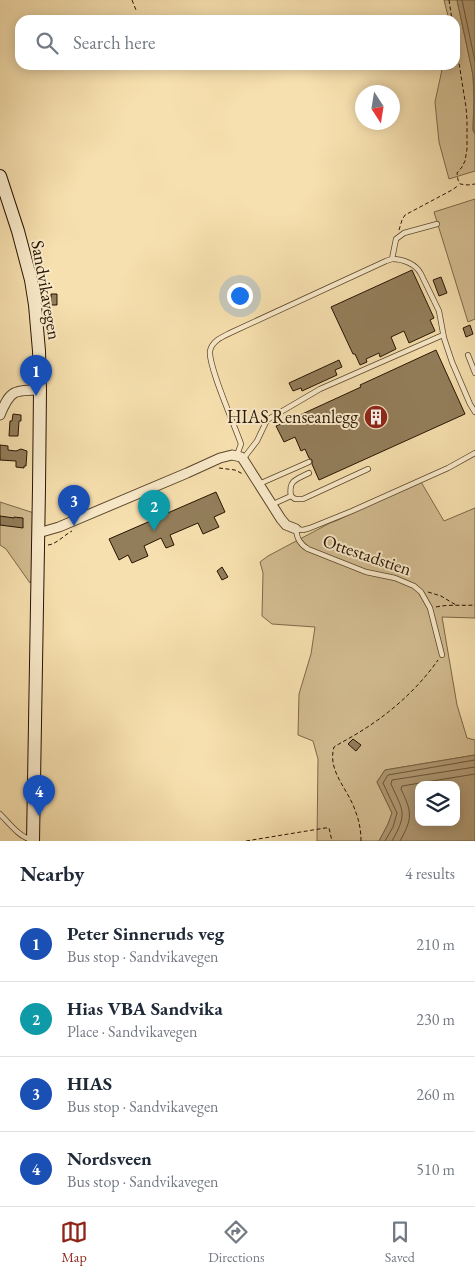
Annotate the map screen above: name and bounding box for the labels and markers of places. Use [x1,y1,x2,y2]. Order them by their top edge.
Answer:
pin: 1 [20,355,52,396]
building icon: HIAS Renseanlegg [363,404,389,430]
place label: HIAS Renseanlegg [227,405,358,428]
pin: 3 [58,485,90,526]
pin: 2 [138,490,170,531]
pin: 4 [23,775,55,816]

